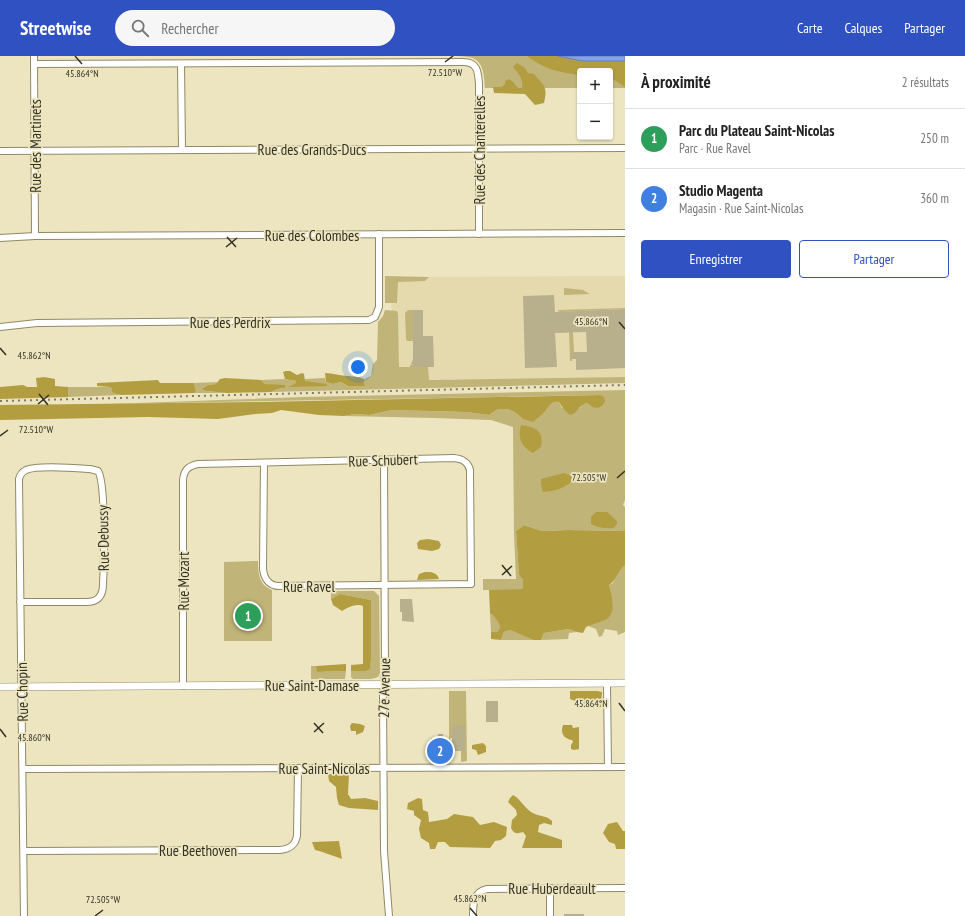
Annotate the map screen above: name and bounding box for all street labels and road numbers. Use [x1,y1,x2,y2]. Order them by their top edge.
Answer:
street label: Rue des Chanterelles [470,96,489,204]
street label: Rue des Martinets [26,99,45,193]
street label: Rue des Grands-Ducs [258,140,366,159]
street label: Rue des Colombes [265,226,359,245]
street label: Rue des Perdrix [190,313,270,332]
street label: Rue Schubert [348,449,418,471]
street label: Rue Debussy [93,505,113,571]
street label: Rue Mozart [174,552,193,610]
street label: Rue Ravel [283,577,335,596]
street label: 27e Avenue [374,658,394,718]
street label: Rue Chopin [12,662,32,722]
street label: Rue Saint-Damase [265,676,359,695]
street label: Rue Saint-Nicolas [279,759,369,778]
street label: Rue Beethoven [159,841,237,860]
street label: Rue Huberdeault [508,879,596,898]

